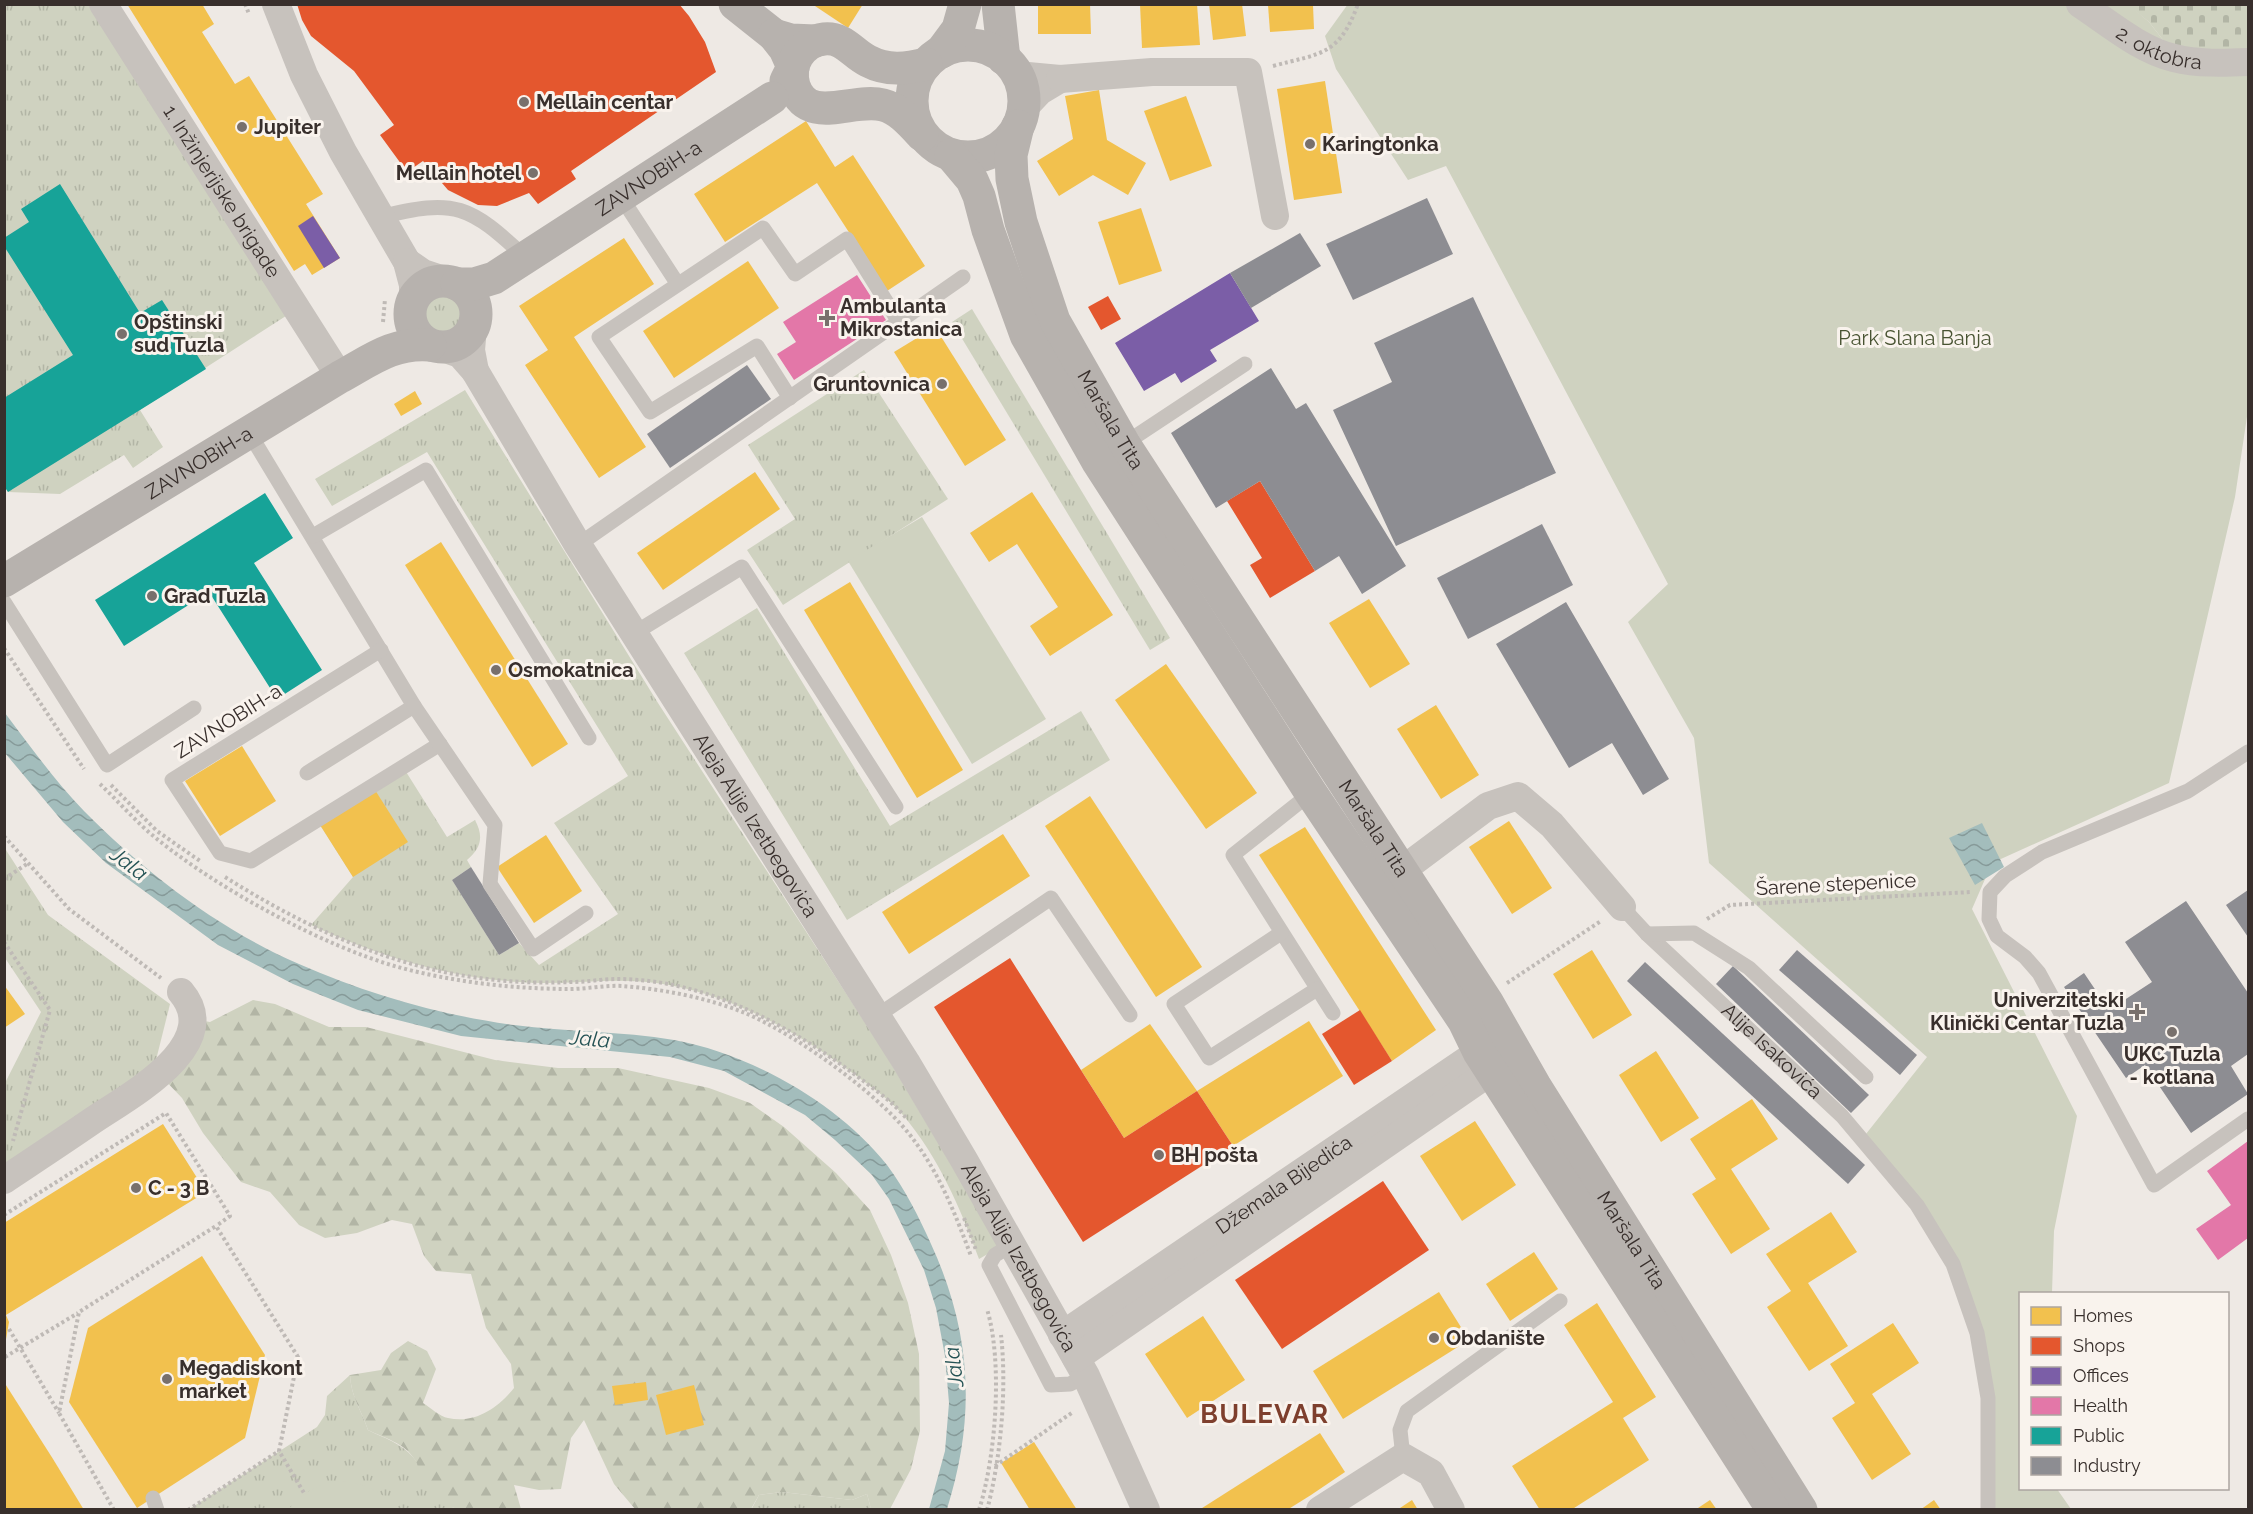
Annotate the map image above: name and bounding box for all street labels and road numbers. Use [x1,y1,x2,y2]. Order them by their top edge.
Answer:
street label: 2. oktobra [2112,21,2203,74]
street label: 1. Inžinjerijske brigade [158,101,286,282]
street label: ZAVNOBiH-a [591,135,706,221]
street label: Maršala Tita [1072,366,1149,474]
street label: ZAVNOBiH-a [141,421,257,504]
street label: ZAVNOBIH-a [170,679,286,763]
street label: Aleja Alije Izetbegovića [689,729,823,922]
street label: Maršala Tita [1334,775,1414,881]
street label: Šarene stepenice [1755,867,1917,900]
street label: Alije Isakovića [1717,998,1827,1104]
street label: Džemala Bijedića [1211,1130,1356,1239]
street label: Aleja Alije Izetbegovića [956,1159,1082,1356]
street label: Maršala Tita [1592,1187,1671,1293]

